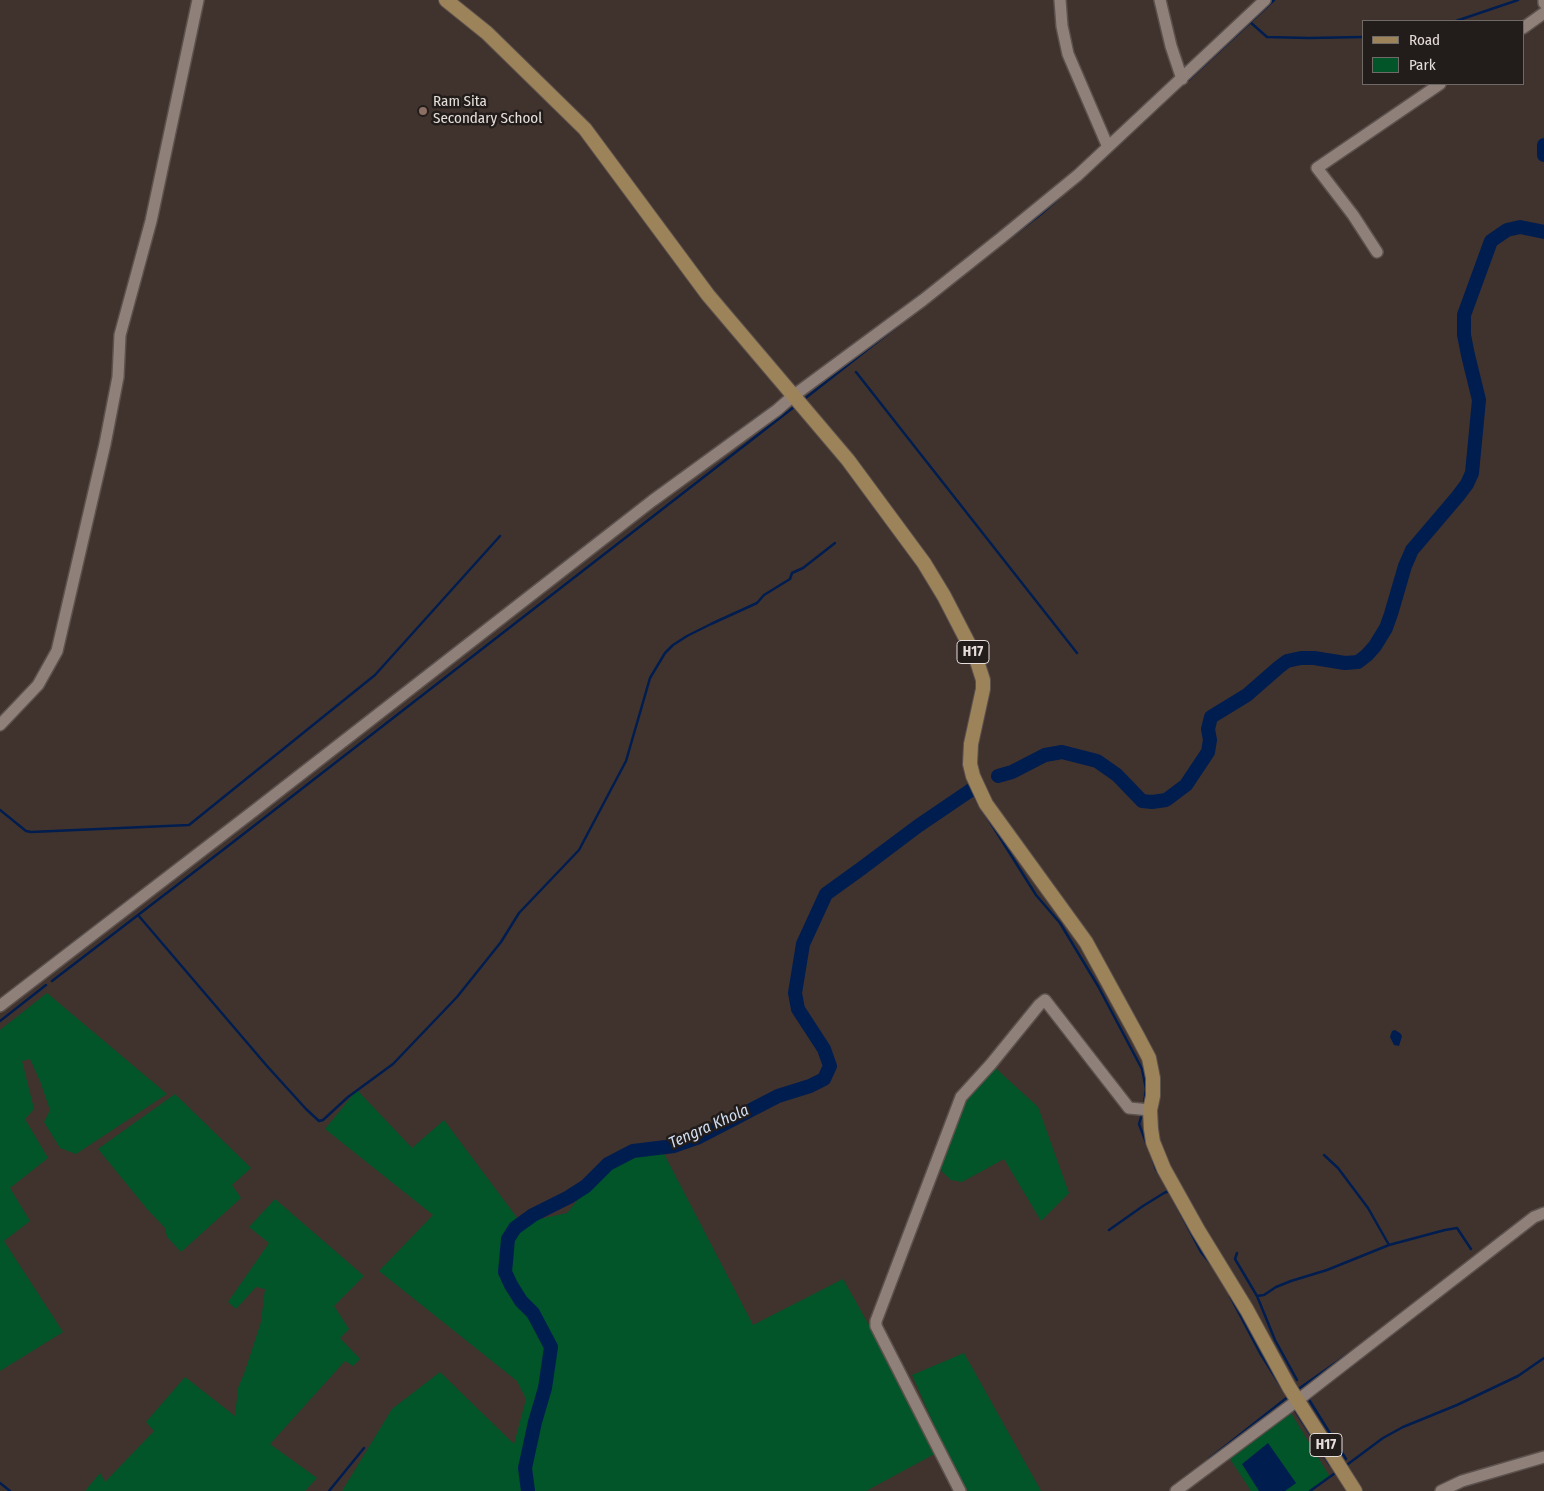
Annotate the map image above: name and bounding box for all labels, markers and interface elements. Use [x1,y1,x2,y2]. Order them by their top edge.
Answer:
legend [1362,20,1524,85]
text: Road [1409,31,1440,49]
text: Park [1409,56,1436,74]
place label: Ram Sita Secondary School [433,93,542,128]
marker: Ram Sita Secondary School [417,105,429,117]
road number: H17 [957,640,989,664]
water label: Tengra Khola [666,1101,752,1153]
road number: H17 [1310,1434,1342,1456]

